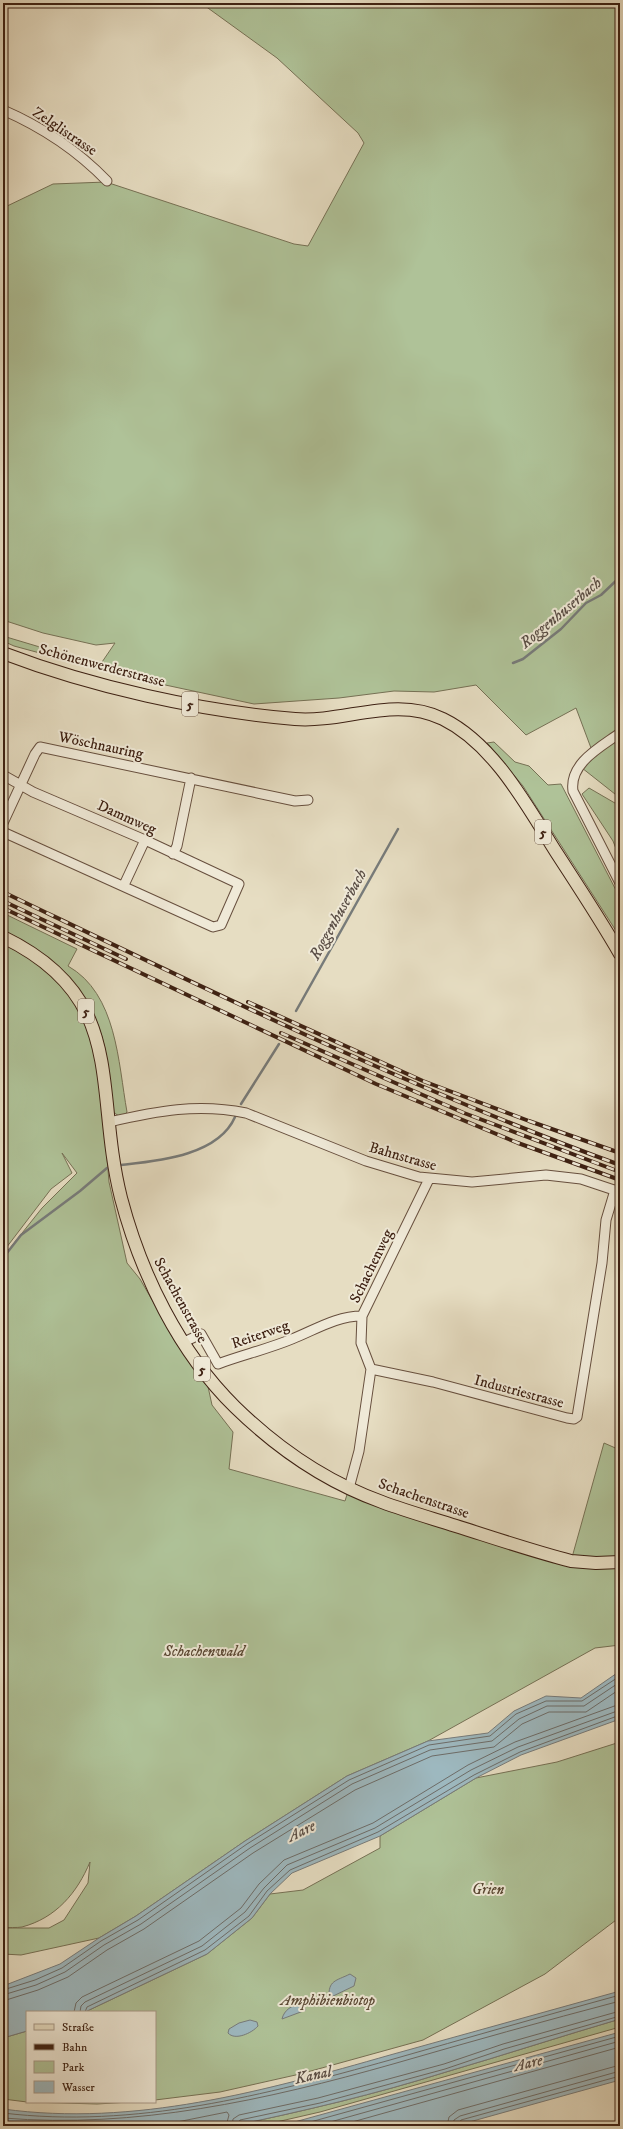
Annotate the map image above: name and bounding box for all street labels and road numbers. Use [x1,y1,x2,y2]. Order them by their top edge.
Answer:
street label: Zelglistrasse [29,103,101,160]
street label: Schönenwerderstrasse [37,640,167,691]
road number: 5 [182,692,198,716]
street label: Wöschnauring [56,727,146,764]
street label: Dammweg [94,796,160,839]
road number: 5 [535,820,551,844]
road number: 5 [78,999,94,1023]
street label: Bahnstrasse [367,1138,439,1175]
street label: Schachenweg [345,1226,398,1306]
street label: Schachenstrasse [149,1254,212,1346]
street label: Reiterweg [229,1316,292,1353]
road number: 5 [194,1357,210,1381]
street label: Industriestrasse [472,1370,566,1413]
street label: Schachenstrasse [376,1474,472,1523]

